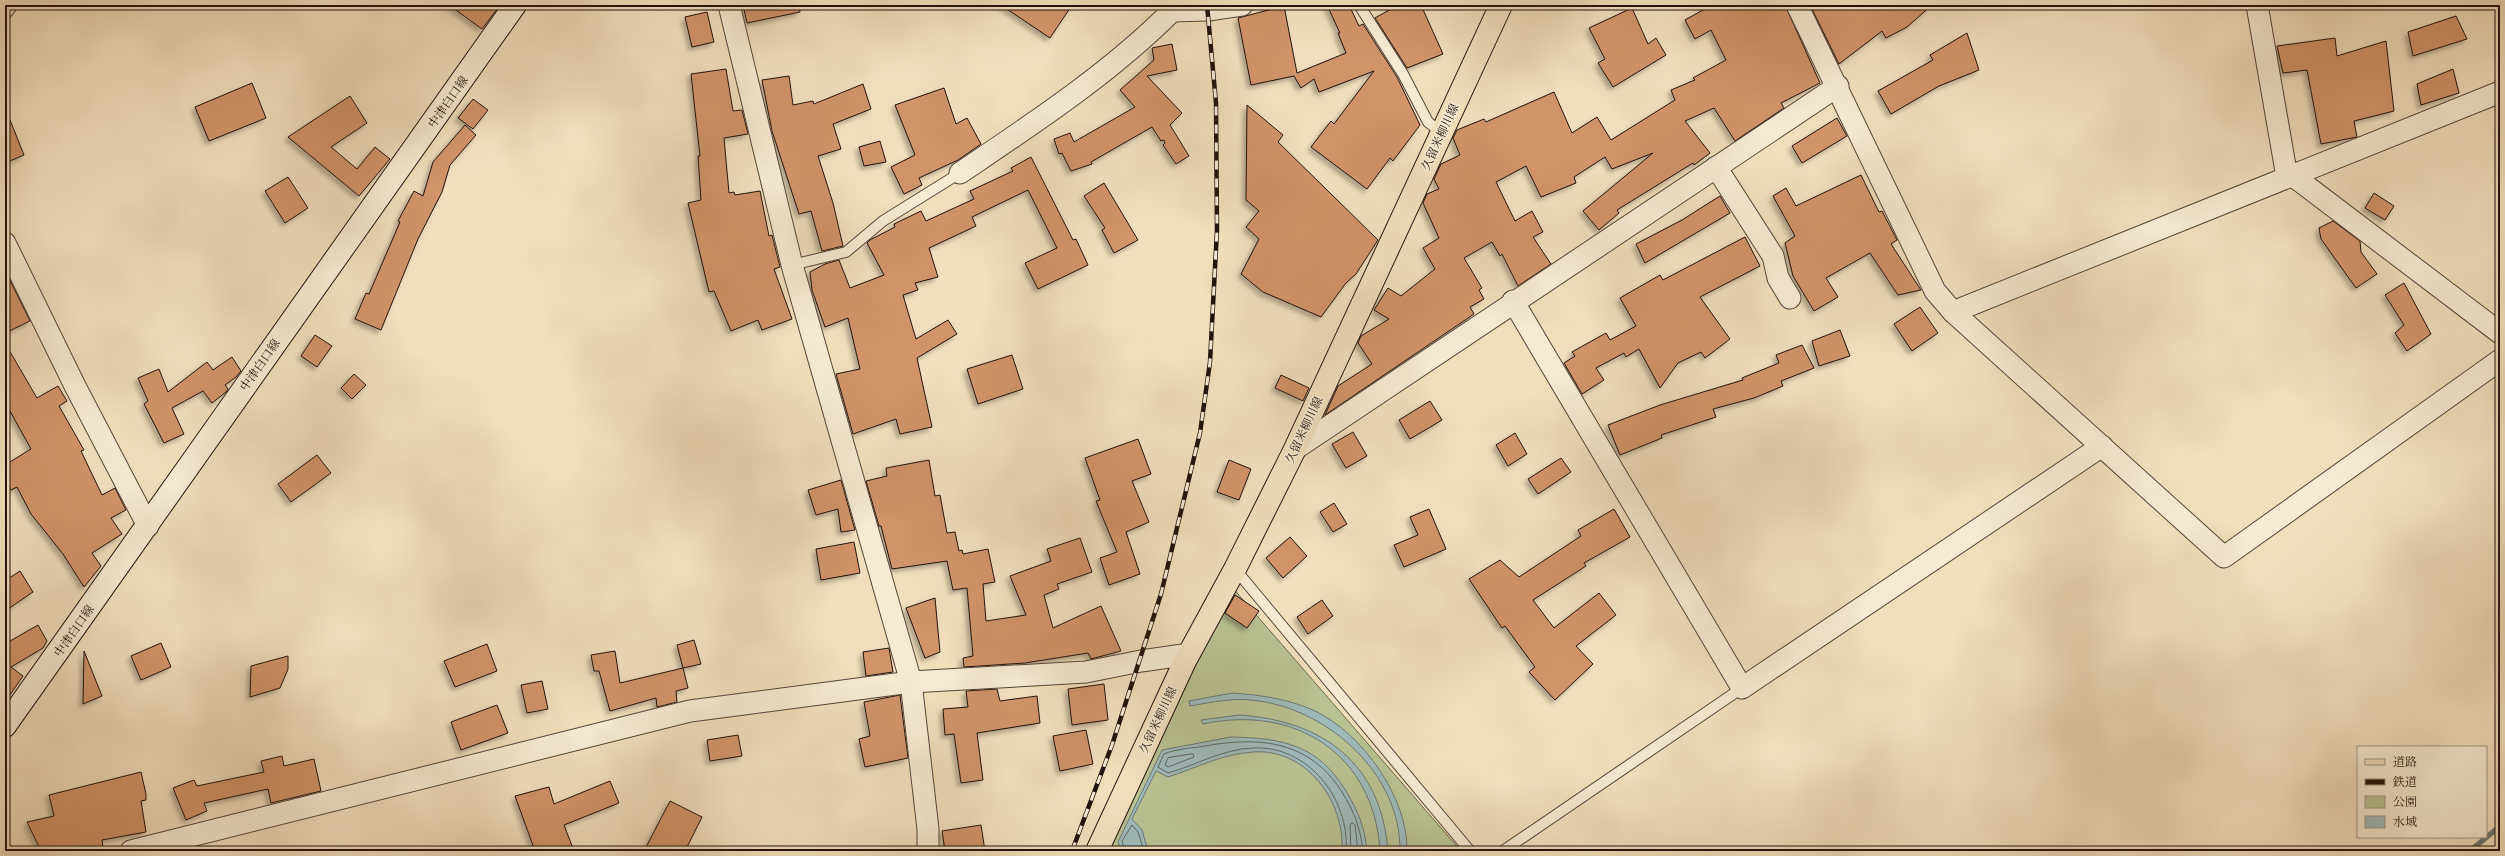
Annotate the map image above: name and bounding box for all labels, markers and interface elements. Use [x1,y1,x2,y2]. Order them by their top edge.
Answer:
street label: 中津白口線 [425,73,471,131]
street label: 久留米柳川線 [1418,101,1462,173]
street label: 中津白口線 [237,336,283,394]
street label: 久留米柳川線 [1282,394,1326,466]
street label: 中津白口線 [51,602,97,660]
street label: 久留米柳川線 [1136,684,1180,756]
legend [2357,746,2487,838]
text: 道路 [2393,755,2417,769]
text: 鉄道 [2392,775,2417,789]
text: 公園 [2393,795,2417,809]
text: 水域 [2393,815,2417,829]

